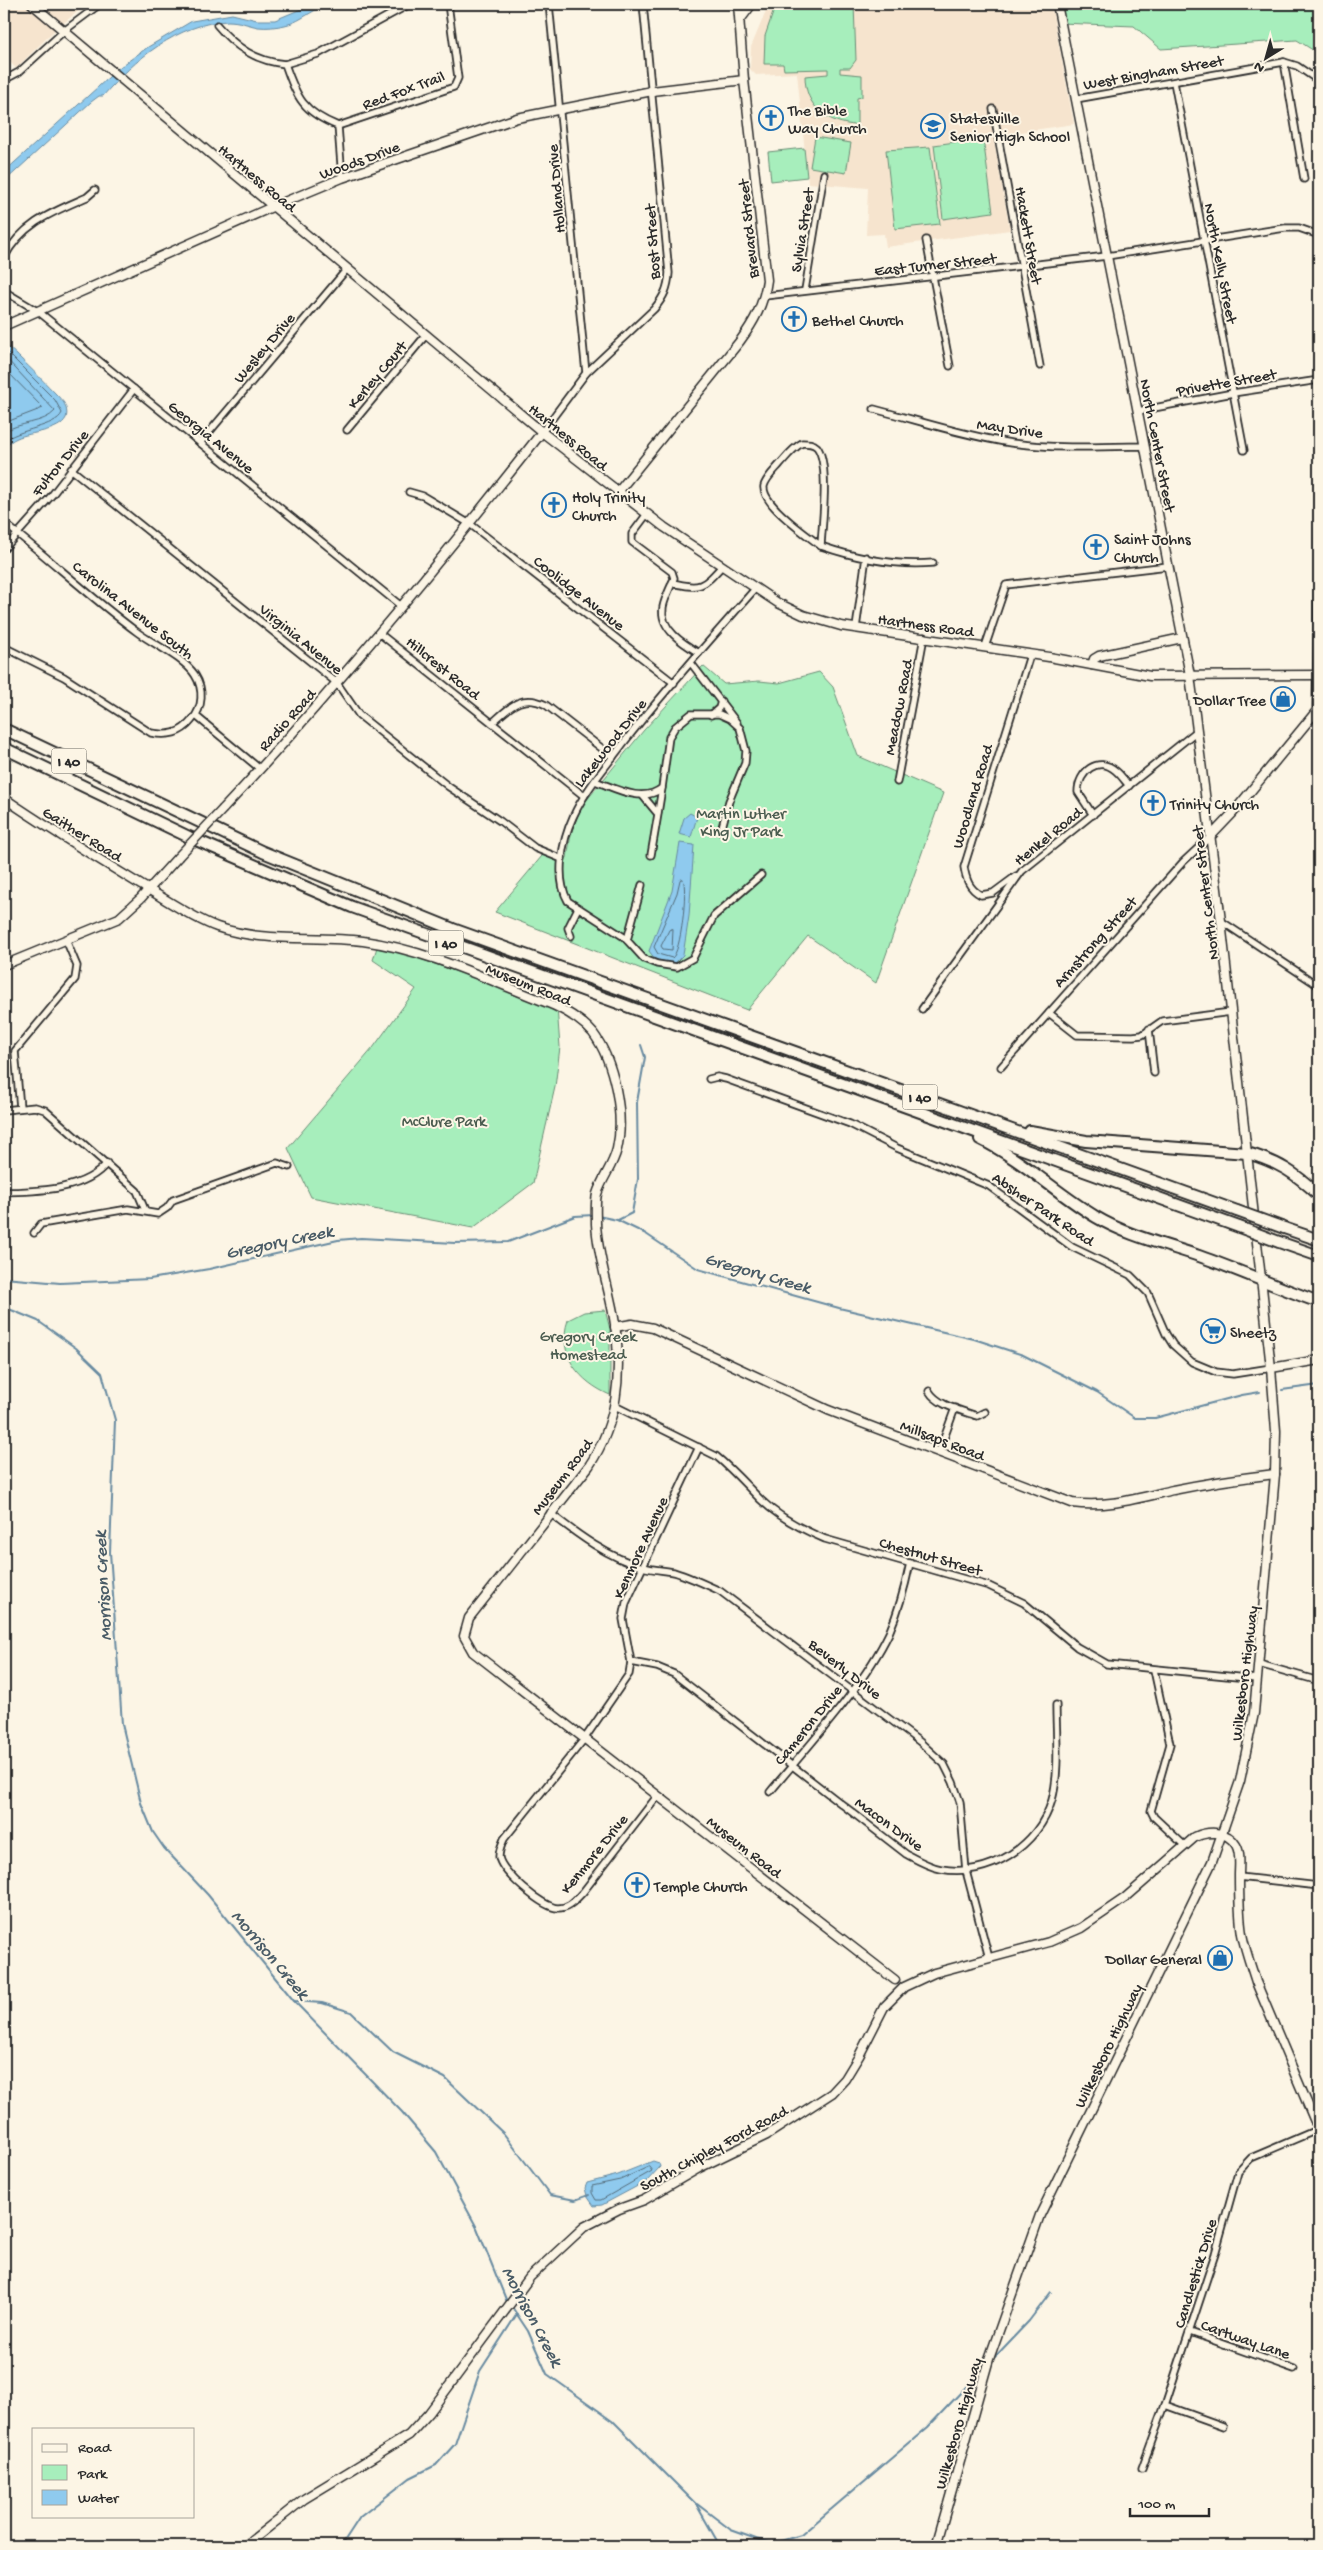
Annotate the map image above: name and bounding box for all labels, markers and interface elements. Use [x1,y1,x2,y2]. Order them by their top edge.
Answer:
north arrow [1240,32,1290,82]
street label: West Bingham Street [1082,53,1226,96]
text: N [1251,57,1268,76]
street label: Red Fox Trail [360,69,448,116]
place label: The Bible Way Church [787,103,867,140]
church icon: The Bible Way Church [758,105,784,131]
place label: Statesville Senior High School [950,111,1070,148]
school or university icon: Statesville Senior High School [920,113,946,139]
street label: Woods Drive [317,139,404,186]
street label: Hartness Road [213,141,300,219]
street label: Holland Drive [545,143,572,234]
street label: Brevard Street [736,177,765,280]
street label: Sylvia Street [788,186,821,274]
street label: Hackett Street [1009,186,1045,287]
street label: Bost Street [642,202,667,281]
street label: North Kelly Street [1198,202,1240,327]
street label: East Turner Street [874,250,999,282]
church icon: Bethel Church [781,306,807,332]
street label: Wesley Drive [231,310,301,388]
place label: Bethel Church [811,313,904,332]
street label: Kerley Court [345,337,414,414]
street label: Privette Street [1174,366,1279,403]
street label: North Center Street [1133,378,1178,515]
street label: Georgia Avenue [163,398,257,480]
street label: Hartness Road [523,401,612,478]
street label: May Drive [975,416,1045,445]
street label: Fulton Drive [28,426,95,502]
place label: Holy Trinity Church [572,490,646,527]
church icon: Holy Trinity Church [541,492,567,518]
place label: Saint Johns Church [1114,532,1192,569]
church icon: Saint Johns Church [1083,534,1109,560]
street label: Coolidge Avenue [528,553,628,637]
street label: Carolina Avenue South [67,558,197,665]
street label: Virginia Avenue [253,600,346,681]
street label: Hartness Road [876,611,976,644]
street label: Hillcrest Road [401,634,484,706]
street label: Meadow Road [882,657,919,757]
street label: Radio Road [256,685,323,756]
shop icon: Dollar Tree [1270,686,1296,712]
place label: Dollar Tree [1193,693,1267,712]
street label: Lakewood Drive [571,695,653,792]
street label: Woodland Road [950,741,1000,851]
road number: I 40 [52,748,86,774]
church icon: Trinity Church [1140,790,1166,816]
place label: Trinity Church [1169,797,1259,816]
street label: Henkel Road [1011,803,1089,871]
street label: Gaither Road [38,804,126,869]
park label: Martin Luther King Jr Park [696,806,787,843]
street label: North Center Street [1190,823,1225,961]
street label: Armstrong Street [1051,893,1143,993]
road number: I 40 [428,930,464,956]
street label: Museum Road [482,961,575,1013]
road number: I 40 [902,1084,938,1110]
park label: McClure Park [402,1114,488,1133]
street label: Absher Park Road [987,1170,1098,1253]
water label: Gregory Creek [224,1221,337,1265]
water label: Gregory Creek [702,1249,814,1300]
supermarket icon: Sheetz [1200,1318,1226,1344]
place label: Sheetz [1230,1325,1277,1344]
park label: Gregory Creek Homestead [540,1329,638,1366]
street label: Millsaps Road [897,1417,988,1468]
street label: Museum Road [529,1435,600,1520]
street label: Kenmore Avenue [610,1494,674,1602]
water label: Morrison Creek [91,1528,118,1641]
street label: Chestnut Street [876,1535,985,1583]
street label: Wilkesboro Highway [1229,1605,1264,1742]
street label: Beverly Drive [803,1636,885,1706]
street label: Cameron Drive [772,1682,848,1770]
street label: Macon Drive [850,1795,926,1857]
street label: Kenmore Drive [558,1811,634,1899]
street label: Museum Road [701,1813,786,1885]
church icon: Temple Church [624,1872,650,1898]
place label: Temple Church [653,1879,748,1898]
water label: Morrison Creek [226,1907,314,2006]
shop icon: Dollar General [1207,1945,1233,1971]
place label: Dollar General [1105,1952,1202,1971]
street label: Wilkesboro Highway [1072,1981,1149,2112]
street label: South Chipley Ford Road [638,2102,793,2197]
street label: Candlestick Drive [1172,2216,1223,2331]
water label: Morrison Creek [496,2264,567,2372]
street label: Cartway Lane [1198,2317,1293,2366]
street label: Wilkesboro Highway [933,2356,988,2492]
legend [32,2428,195,2518]
text: Road [78,2440,112,2458]
text: Park [77,2466,108,2484]
scale bar [1130,2485,1209,2517]
text: Water [78,2490,120,2508]
text: 100 m [1137,2496,1176,2514]

